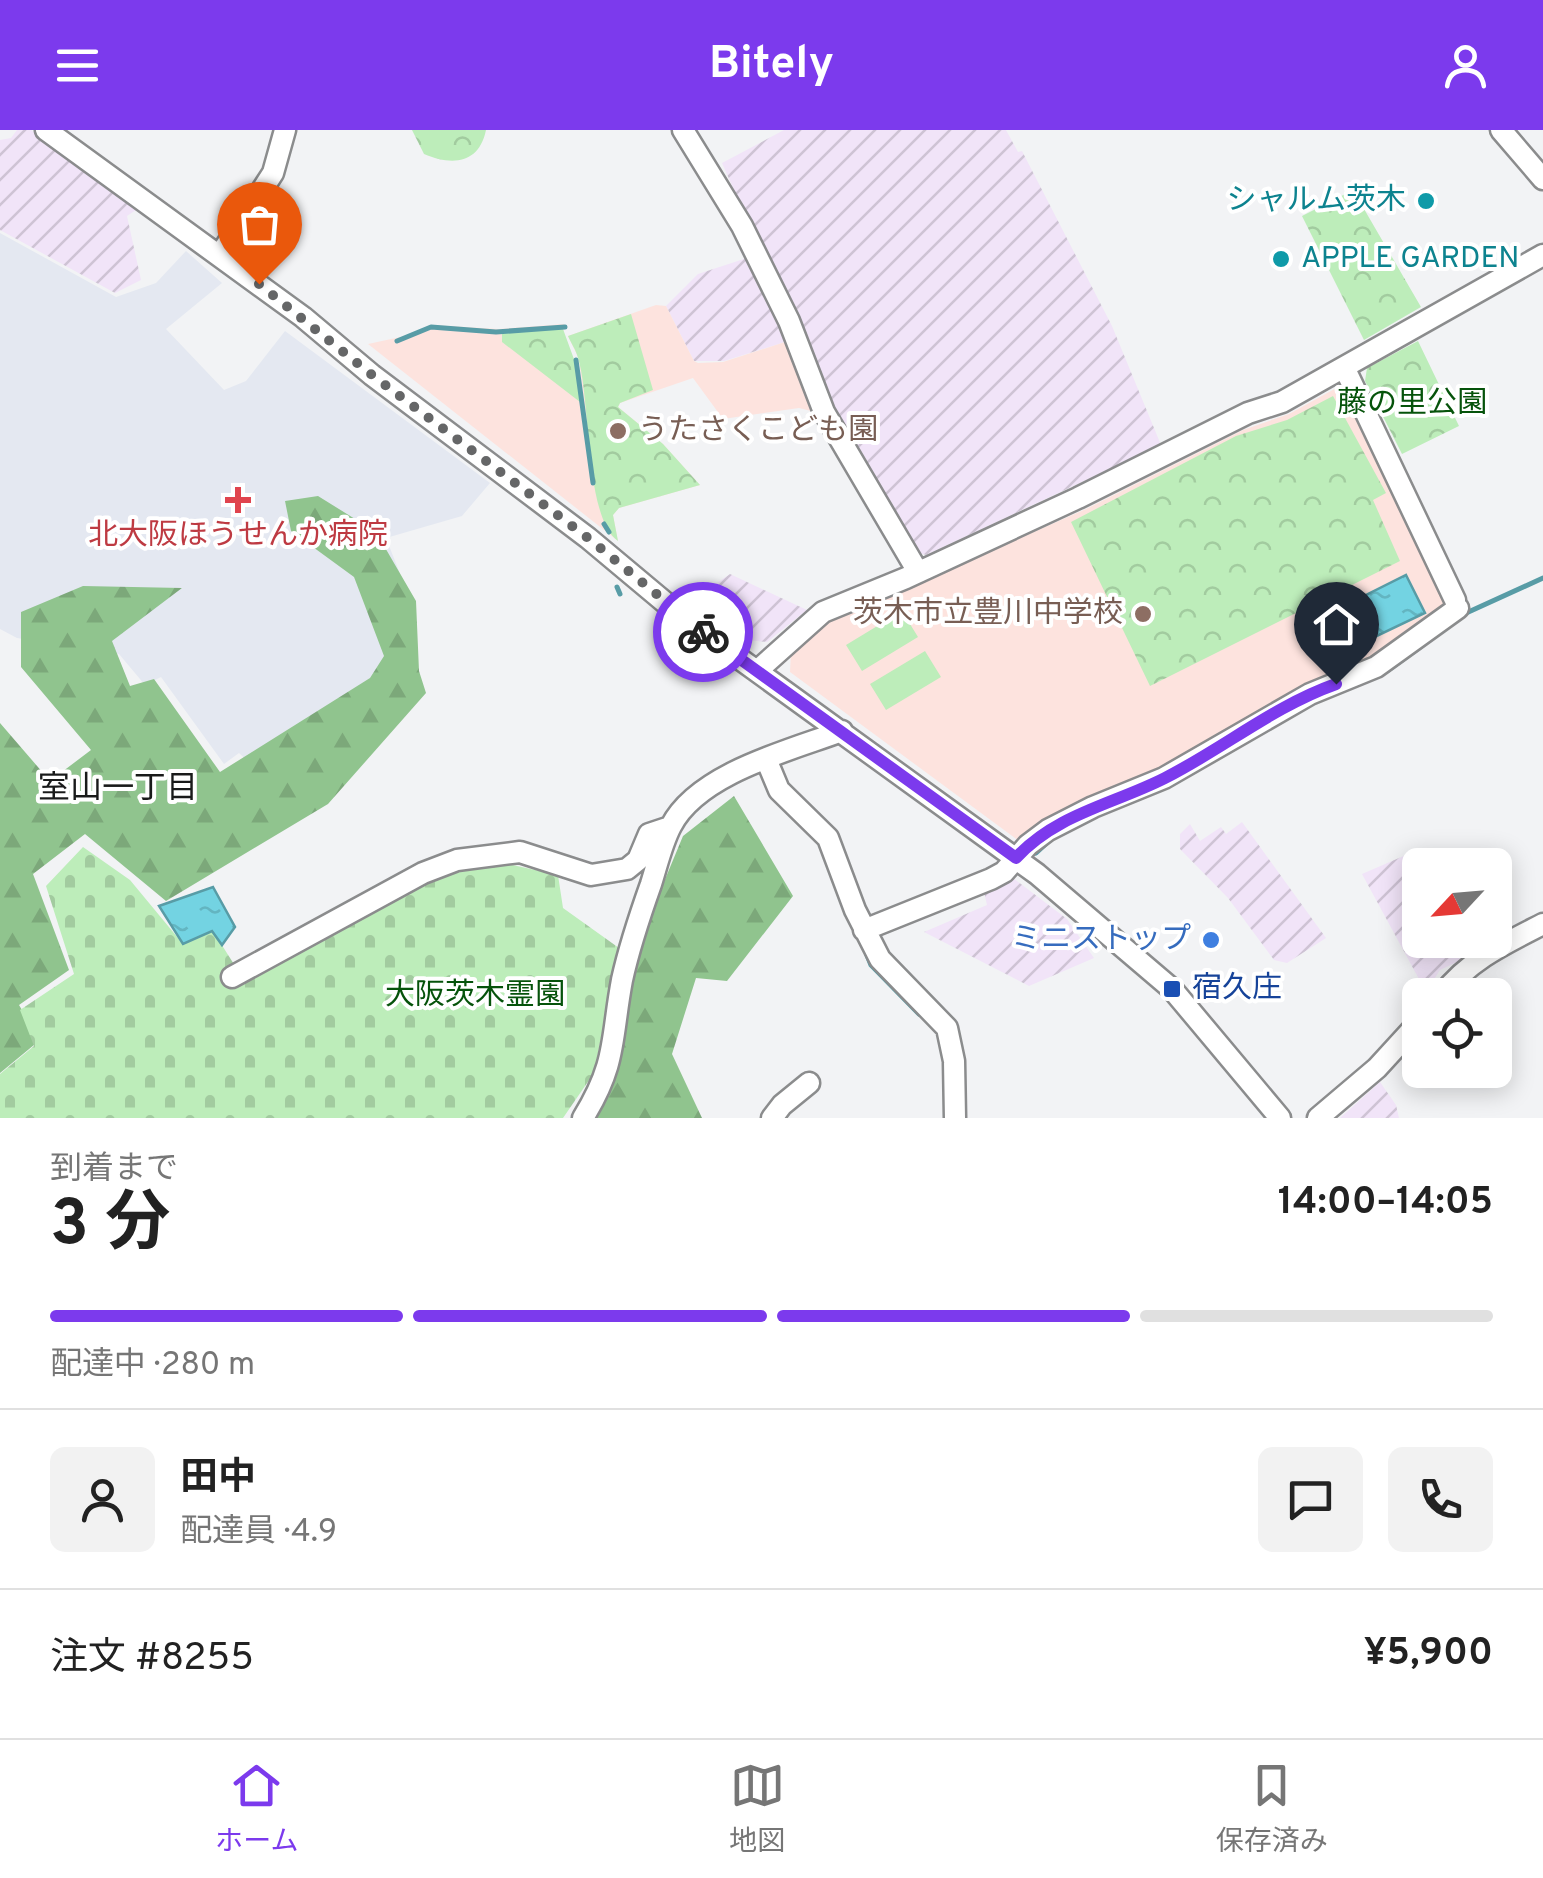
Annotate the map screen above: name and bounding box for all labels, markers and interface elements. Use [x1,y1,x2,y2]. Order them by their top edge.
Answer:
text: Bitely [709,37,834,94]
icon: menu [50,38,105,93]
icon: person [1438,38,1493,93]
pin [217,182,302,285]
place label: シャルム茨木 [1227,183,1406,220]
marker: シャルム茨木 [1415,190,1437,212]
icon: bag [232,197,287,252]
place label: APPLE GARDEN [1301,241,1519,278]
marker: APPLE GARDEN [1270,248,1292,270]
park label: 藤の里公園 [1337,386,1487,423]
place label: うたさくこども園 [638,413,878,450]
marker: うたさくこども園 [607,420,629,442]
marker: 北大阪ほうせんか病院 [225,487,251,513]
place label: 北大阪ほうせんか病院 [88,518,388,555]
courier [653,582,753,682]
pin [1294,582,1379,685]
place label: 茨木市立豊川中学校 [853,596,1123,633]
icon: home [1309,597,1364,652]
marker: 茨木市立豊川中学校 [1132,603,1154,625]
icon: bike [676,605,731,660]
district label: 室山一丁目 [38,770,198,810]
north arrow [1402,848,1512,958]
map controls [1402,848,1512,1088]
place label: ミニストップ [1011,922,1191,959]
marker: ミニストップ [1200,929,1222,951]
place label: 宿久庄 [1192,971,1282,1008]
park label: 大阪茨木霊園 [385,978,565,1015]
marker: 宿久庄 [1161,978,1183,1000]
button: locate [1402,978,1512,1088]
text: 到着まで [50,1150,178,1190]
text: 14:00–14:05 [1278,1179,1493,1228]
text: 3 分 [50,1186,170,1268]
text: 配達中 · 280 m [50,1346,255,1386]
button: person [50,1447,155,1552]
button: chat [1258,1447,1363,1552]
button: phone [1388,1447,1493,1552]
text: 田中 [180,1455,256,1504]
text: 配達員 · 4.9 [180,1513,337,1553]
text: ¥5,900 [1364,1630,1493,1679]
text: 注文 #8255 [50,1635,254,1684]
tab: ホーム [215,1758,298,1861]
tab: 地図 [729,1758,785,1861]
tab: 保存済み [1216,1758,1328,1861]

